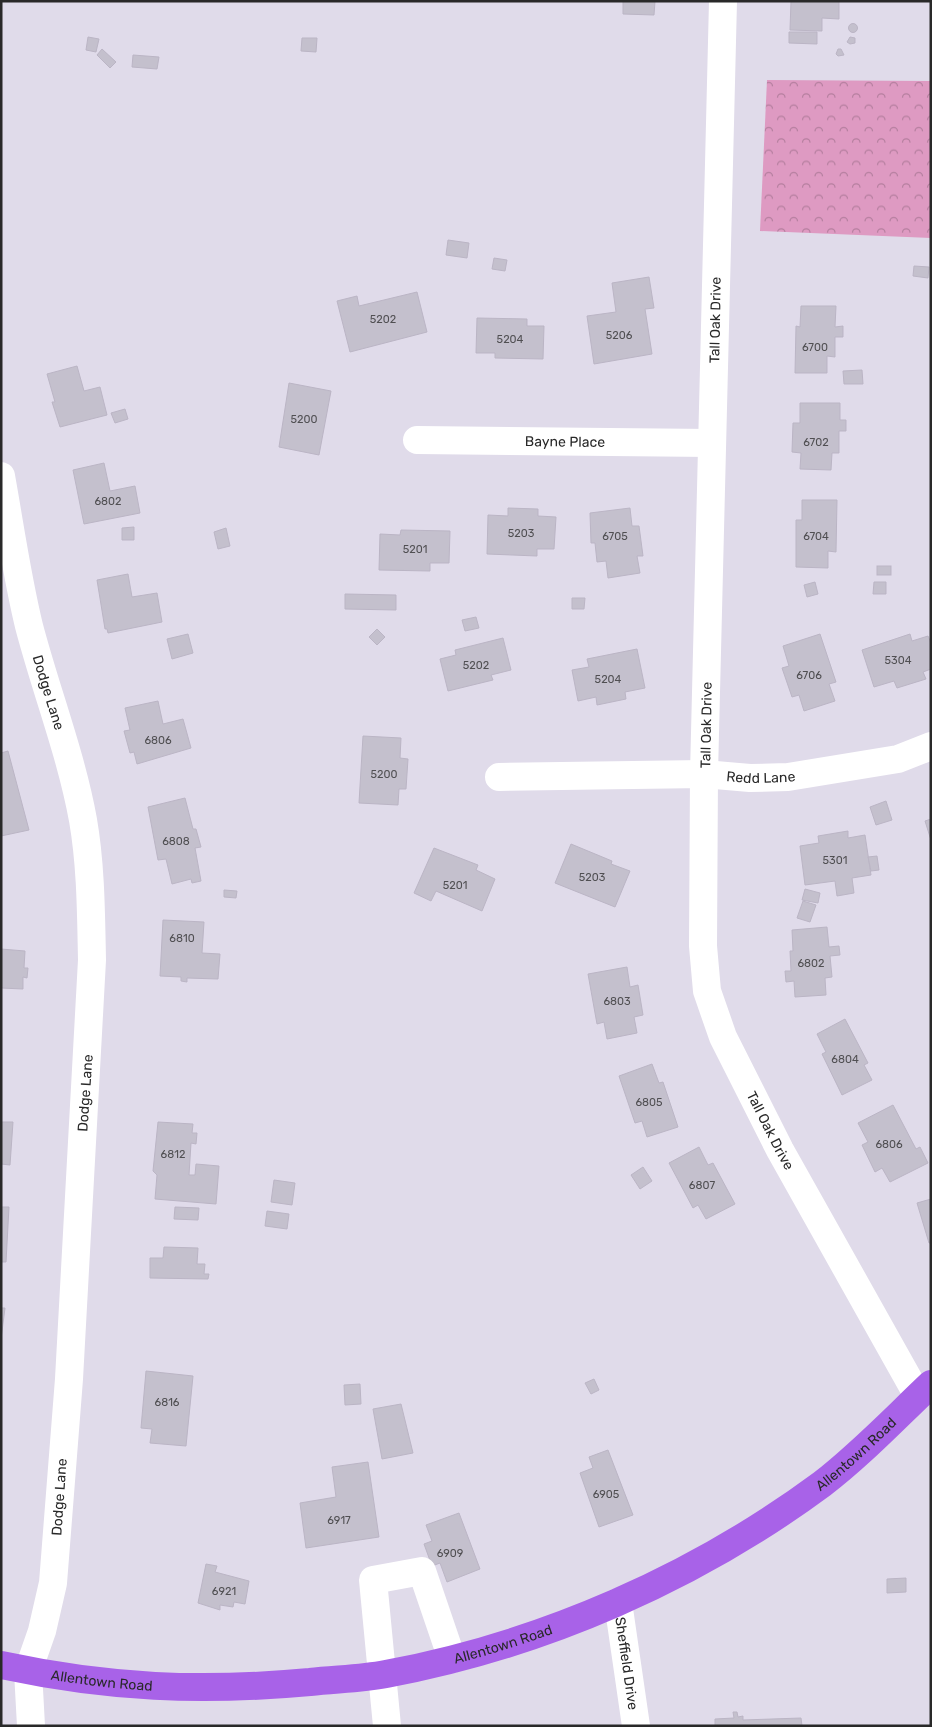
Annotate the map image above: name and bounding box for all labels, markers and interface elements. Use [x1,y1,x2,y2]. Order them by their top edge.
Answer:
street label: Tall Oak Drive [706,277,725,363]
house number: 5202 [370,313,396,326]
house number: 5206 [606,329,633,342]
house number: 5204 [497,333,524,346]
house number: 6700 [802,341,828,354]
house number: 5200 [291,413,317,426]
street label: Bayne Place [525,433,605,451]
house number: 6702 [803,436,829,449]
house number: 6802 [94,495,122,508]
house number: 5203 [508,527,535,540]
house number: 6705 [602,530,628,543]
house number: 6704 [803,530,829,543]
house number: 5201 [403,543,427,556]
street label: Dodge Lane [29,653,68,732]
house number: 5304 [885,654,912,667]
house number: 5202 [463,659,489,672]
house number: 6706 [796,669,822,682]
house number: 5204 [595,673,622,686]
street label: Tall Oak Drive [697,682,716,768]
house number: 6806 [144,734,172,747]
house number: 5200 [371,768,397,781]
street label: Redd Lane [726,768,797,787]
house number: 6808 [162,835,190,848]
house number: 5301 [823,854,847,867]
house number: 5203 [579,871,606,884]
house number: 5201 [443,879,467,892]
house number: 6810 [169,932,195,945]
house number: 6802 [797,957,825,970]
house number: 6803 [603,995,631,1008]
house number: 6804 [831,1053,859,1066]
street label: Dodge Lane [74,1054,97,1132]
street label: Tall Oak Drive [743,1089,798,1173]
house number: 6805 [635,1096,663,1109]
house number: 6806 [875,1138,903,1151]
house number: 6812 [161,1148,185,1161]
house number: 6807 [689,1179,715,1192]
house number: 6816 [155,1396,180,1409]
street label: Allentown Road [813,1414,900,1495]
street label: Dodge Lane [48,1458,71,1536]
house number: 6905 [593,1488,620,1501]
house number: 6917 [327,1514,351,1527]
house number: 6909 [437,1547,463,1560]
house number: 6921 [212,1585,236,1598]
street label: Sheffield Drive [611,1616,642,1711]
street label: Allentown Road [452,1621,555,1668]
street label: Allentown Road [50,1667,153,1695]

